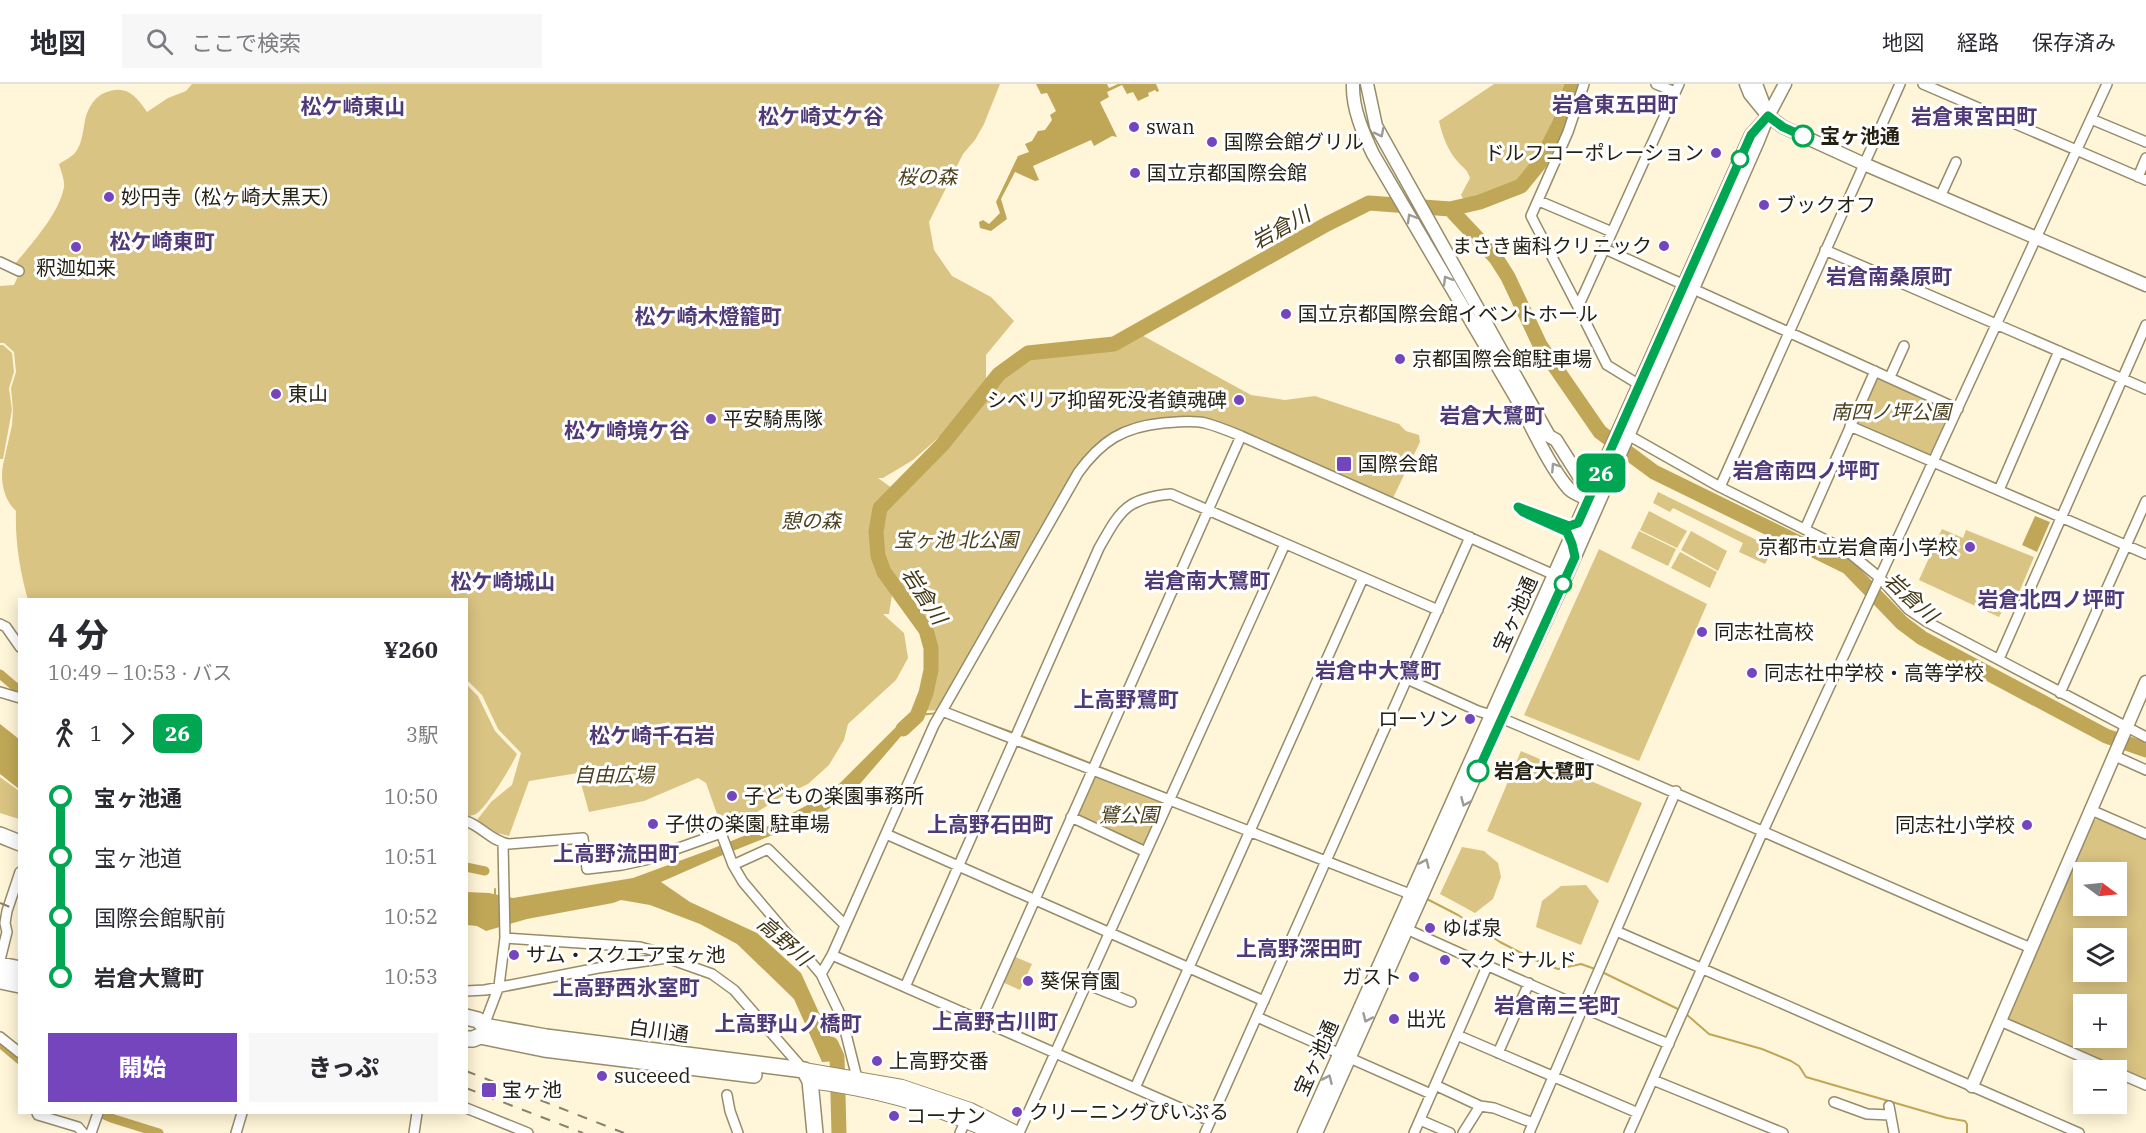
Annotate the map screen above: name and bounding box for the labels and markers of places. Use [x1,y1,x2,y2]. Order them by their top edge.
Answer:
place label: swan [1146,113,1195,140]
marker: swan [1127,120,1141,134]
place label: 宝ヶ池通 [1820,122,1900,149]
marker: 宝ヶ池通 [1792,125,1814,147]
place label: 国際会館グリル [1224,128,1364,155]
marker: 国際会館グリル [1205,135,1219,149]
place label: ドルフコーポレーション [1484,139,1704,166]
marker: ドルフコーポレーション [1709,146,1723,160]
unlabelled marker [1731,150,1749,168]
place label: 国立京都国際会館 [1147,159,1307,186]
marker: 国立京都国際会館 [1128,166,1142,180]
place label: 妙円寺（松ヶ崎大黒天） [121,183,341,210]
marker: 妙円寺（松ヶ崎大黒天） [102,190,116,204]
place label: ブックオフ [1776,191,1876,218]
marker: ブックオフ [1757,198,1771,212]
place label: まさき歯科クリニック [1452,232,1652,259]
marker: まさき歯科クリニック [1657,239,1671,253]
marker: 釈迦如来 [69,240,83,254]
place label: 釈迦如来 [36,254,116,281]
place label: 国立京都国際会館イベントホール [1298,300,1598,327]
marker: 国立京都国際会館イベントホール [1279,307,1293,321]
place label: 京都国際会館駐車場 [1412,345,1592,372]
marker: 京都国際会館駐車場 [1393,352,1407,366]
place label: 東山 [288,380,328,407]
place label: シベリア抑留死没者鎮魂碑 [987,386,1227,413]
marker: 東山 [269,387,283,401]
marker: シベリア抑留死没者鎮魂碑 [1232,393,1246,407]
place label: 平安騎馬隊 [723,405,823,432]
marker: 平安騎馬隊 [704,412,718,426]
place label: 国際会館 [1358,450,1438,477]
marker: 国際会館 [1335,455,1353,473]
place label: 京都市立岩倉南小学校 [1758,533,1958,560]
marker: 京都市立岩倉南小学校 [1963,540,1977,554]
unlabelled marker [1554,575,1572,593]
place label: 同志社高校 [1714,618,1814,645]
marker: 同志社高校 [1695,625,1709,639]
place label: 同志社中学校・高等学校 [1764,659,1984,686]
marker: 同志社中学校・高等学校 [1745,666,1759,680]
place label: ローソン [1378,705,1458,732]
marker: ローソン [1463,712,1477,726]
place label: 岩倉大鷺町 [1494,757,1594,784]
marker: 岩倉大鷺町 [1467,760,1489,782]
place label: 子どもの楽園事務所 [744,782,924,809]
marker: 子どもの楽園事務所 [725,789,739,803]
place label: 子供の楽園 駐車場 [665,810,830,837]
place label: 同志社小学校 [1895,811,2015,838]
marker: 子供の楽園 駐車場 [646,817,660,831]
marker: 同志社小学校 [2020,818,2034,832]
place label: ゆば泉 [1442,914,1502,941]
marker: ゆば泉 [1423,921,1437,935]
place label: サム・スクエア宝ヶ池 [526,941,726,968]
place label: マクドナルド [1457,946,1577,973]
marker: サム・スクエア宝ヶ池 [507,948,521,962]
marker: マクドナルド [1438,953,1452,967]
place label: ガスト [1342,963,1402,990]
place label: 葵保育園 [1040,967,1120,994]
marker: ガスト [1407,970,1421,984]
marker: 葵保育園 [1021,974,1035,988]
place label: 出光 [1406,1005,1446,1032]
marker: 出光 [1387,1012,1401,1026]
place label: 上高野交番 [889,1047,989,1074]
marker: 上高野交番 [870,1054,884,1068]
place label: suceeed [614,1062,691,1089]
marker: suceeed [595,1069,609,1083]
place label: 宝ヶ池 [502,1076,562,1103]
marker: 宝ヶ池 [480,1081,498,1099]
place label: クリーニングぴいぷる [1029,1098,1229,1125]
place label: コーナン [906,1102,986,1129]
marker: クリーニングぴいぷる [1010,1105,1024,1119]
marker: コーナン [887,1109,901,1123]

